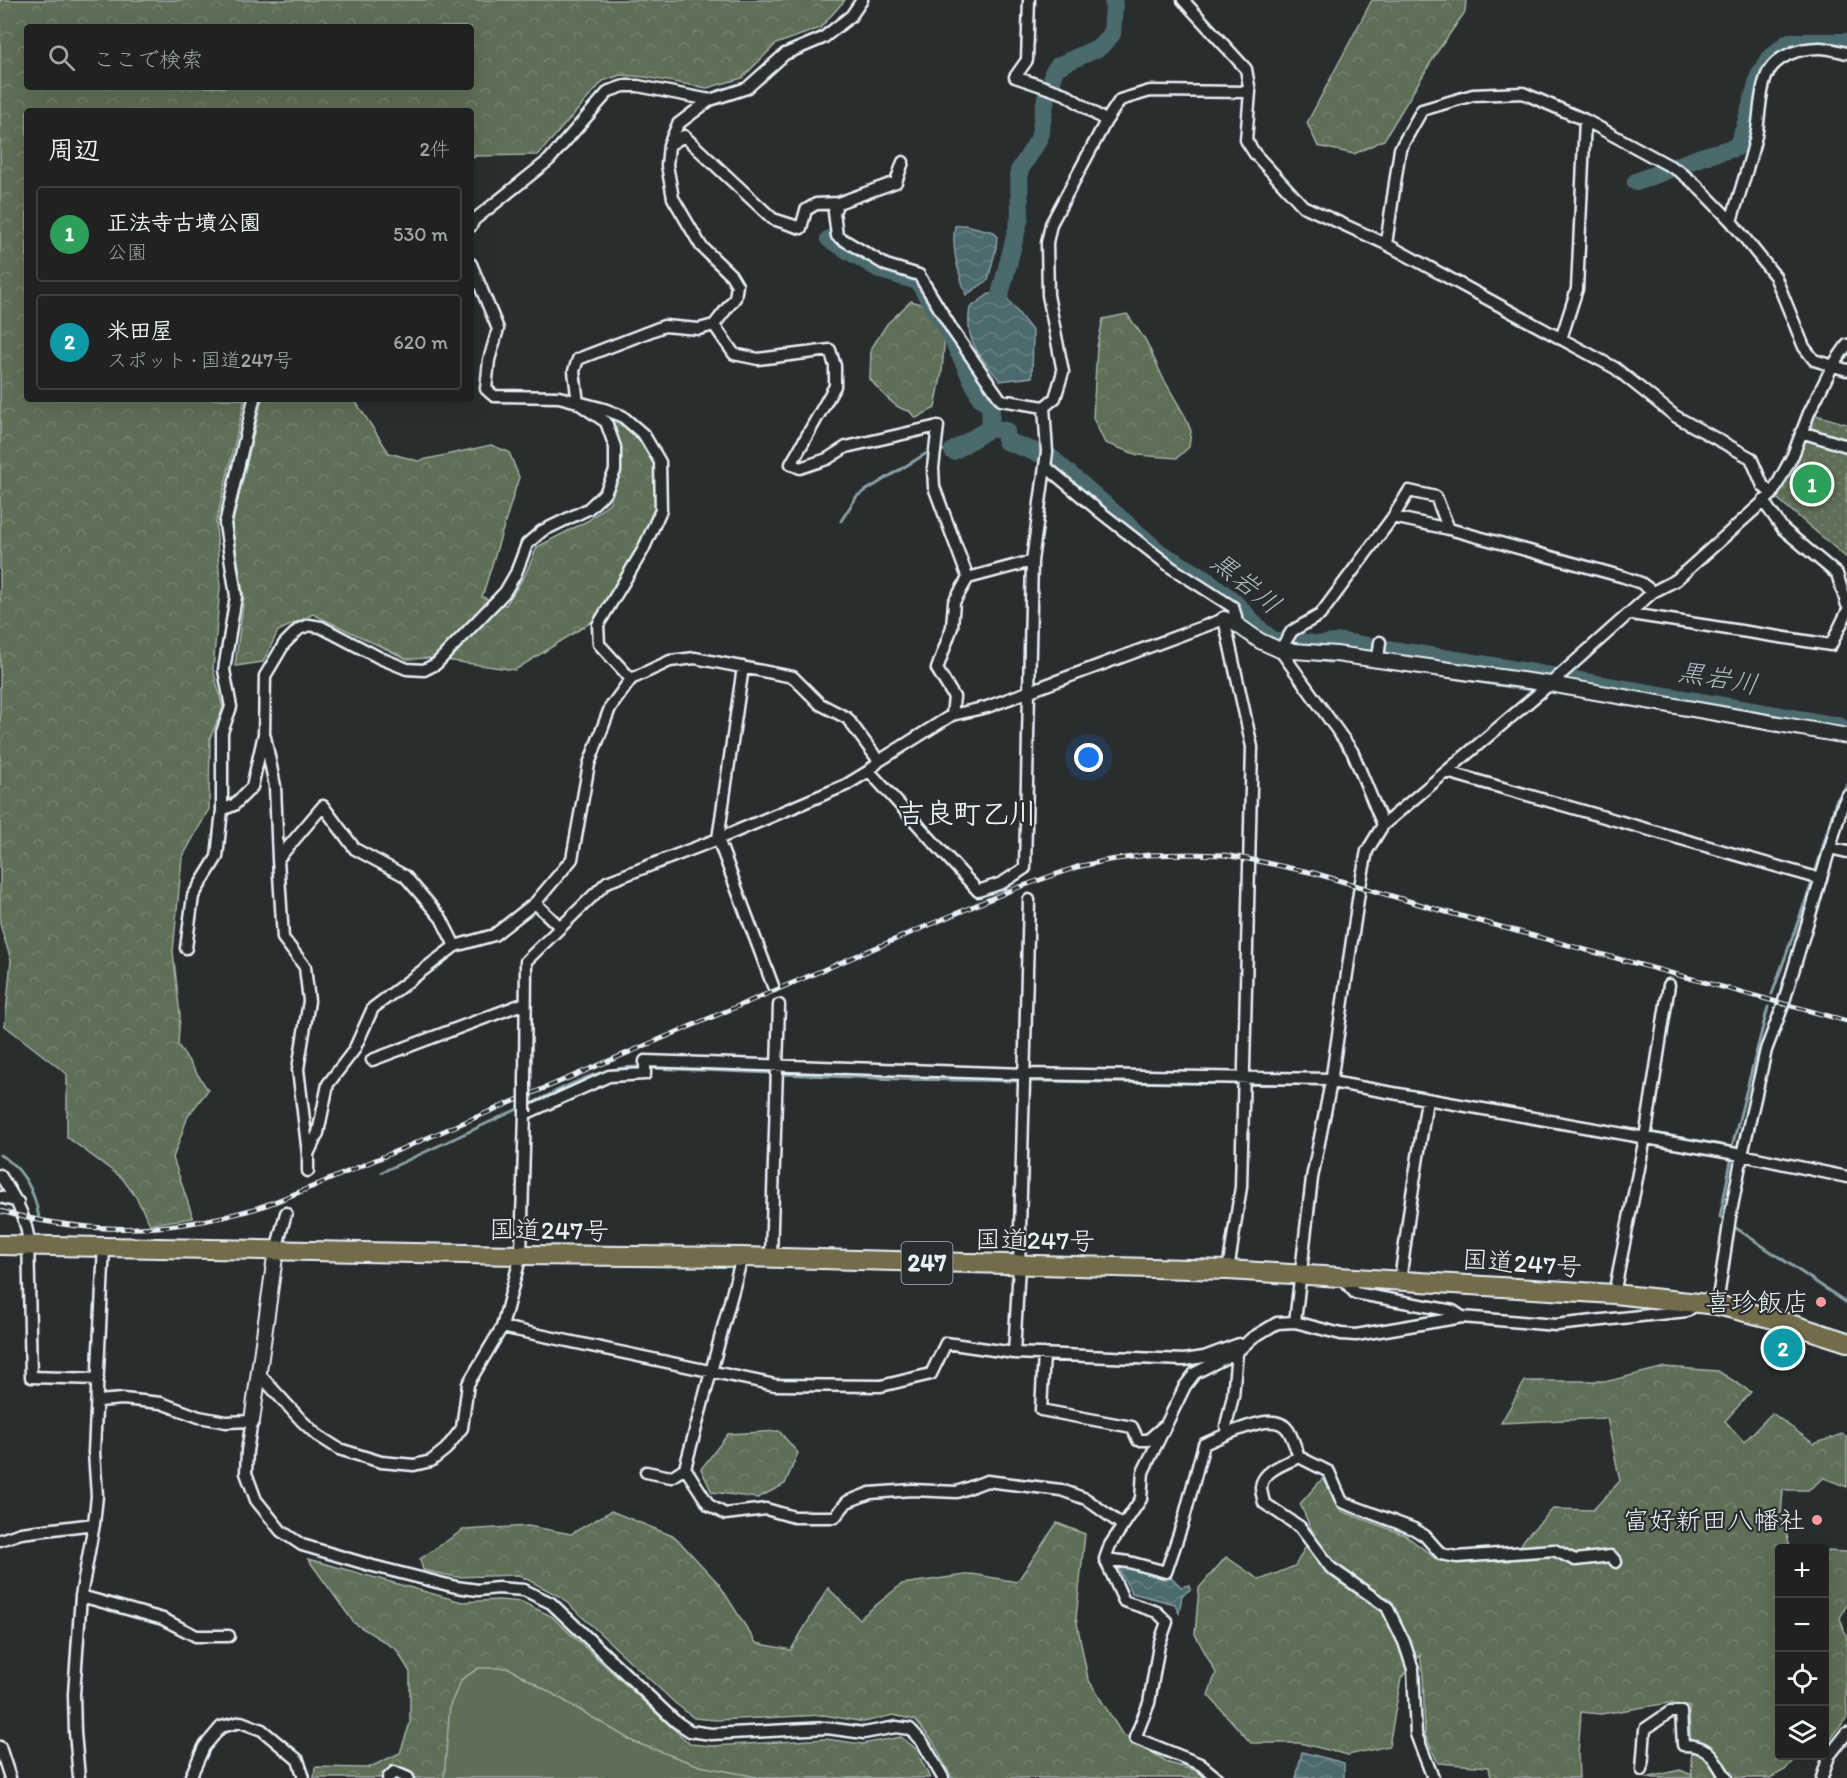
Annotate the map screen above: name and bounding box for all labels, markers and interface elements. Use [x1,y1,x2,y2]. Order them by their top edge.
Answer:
search box [24,24,474,90]
icon: search [45,41,78,74]
text: ここで検索 [93,46,203,73]
text: 周辺 [48,134,100,166]
text: 2件 [419,137,450,161]
text: 正法寺古墳公園 [107,209,261,236]
text: 1 [65,222,74,246]
text: 530 m [393,222,448,246]
text: 公園 [107,240,147,264]
text: 米田屋 [107,317,173,344]
text: 2 [64,330,75,354]
text: 620 m [393,330,448,354]
text: スポット · 国道247号 [107,348,293,372]
pin: 1 [1792,462,1832,506]
water label: 黒岩川 [1204,544,1288,621]
water label: 黒岩川 [1675,654,1761,701]
your location [1074,743,1103,772]
district label: 吉良町乙川 [897,796,1037,830]
street label: 国道247号 [489,1213,609,1247]
street label: 国道247号 [975,1223,1095,1257]
road number: 247 [902,1242,952,1284]
street label: 国道247号 [1461,1243,1583,1283]
place label: 喜珍飯店 [1705,1286,1809,1318]
marker: 喜珍飯店 [1814,1295,1828,1309]
pin: 2 [1764,1326,1802,1370]
place label: 富好新田八幡社 [1623,1504,1805,1536]
marker: 富好新田八幡社 [1810,1513,1824,1527]
map controls [1775,1544,1829,1760]
button: + [1775,1544,1829,1598]
button: − [1775,1598,1829,1652]
button: locate [1775,1652,1829,1706]
button: layers [1775,1706,1829,1760]

